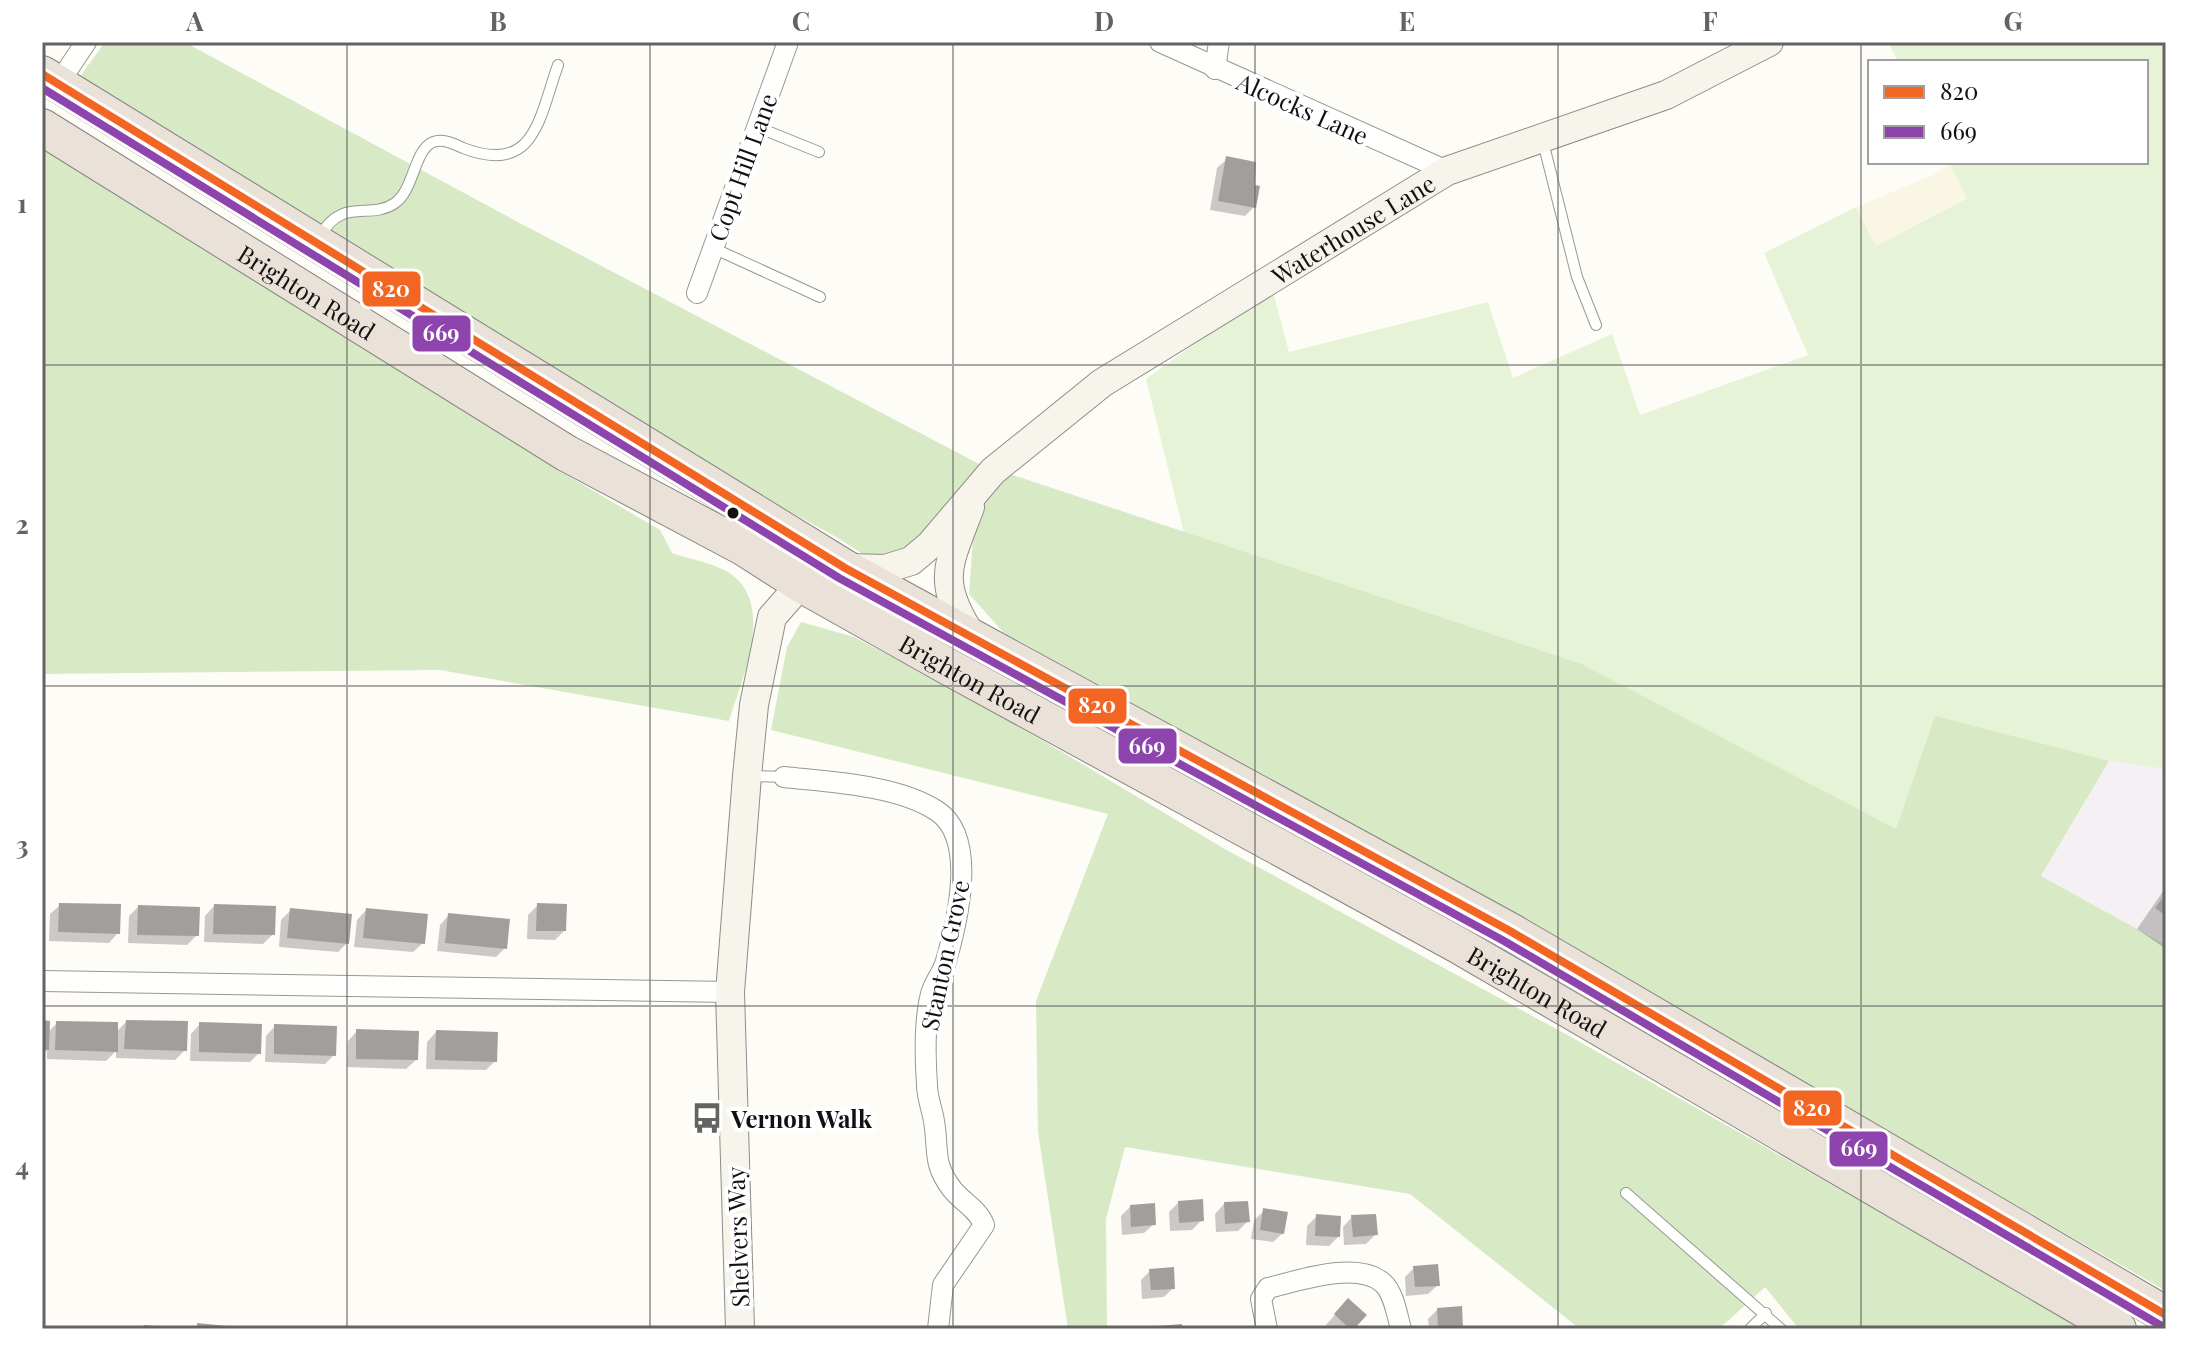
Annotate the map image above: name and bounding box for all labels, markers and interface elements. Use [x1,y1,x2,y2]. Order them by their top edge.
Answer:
text: A [185,3,204,38]
text: B [489,3,507,38]
text: C [792,3,810,38]
text: D [1094,3,1114,38]
text: E [1399,3,1415,38]
text: F [1702,3,1718,38]
text: G [2003,3,2023,38]
legend [1868,60,2148,164]
street label: Alcocks Lane [1231,64,1374,151]
text: 820 [1940,74,1978,106]
street label: Copt Hill Lane [700,89,784,245]
text: 669 [1940,114,1977,146]
street label: Waterhouse Lane [1265,166,1441,292]
text: 1 [17,185,27,220]
street label: Brighton Road [232,237,382,347]
line badge: 820 [361,270,422,308]
text: 820 [372,273,410,303]
line badge: 669 [411,314,472,353]
text: 669 [423,317,459,347]
unlabelled marker [725,505,741,521]
text: 2 [15,506,29,541]
street label: Brighton Road [894,627,1046,730]
line badge: 820 [1067,687,1128,725]
text: 820 [1078,689,1116,719]
line badge: 669 [1117,727,1178,765]
text: 669 [1129,730,1165,760]
text: 3 [16,827,28,862]
street label: Stanton Grove [912,877,976,1033]
street label: Brighton Road [1462,938,1613,1044]
line badge: 820 [1782,1089,1843,1127]
text: 820 [1793,1092,1831,1122]
bus stop icon: Vernon Walk [690,1101,724,1135]
place label: Vernon Walk [730,1102,873,1134]
line badge: 669 [1828,1130,1889,1168]
text: 669 [1841,1132,1877,1162]
text: 4 [15,1148,29,1183]
street label: Shelvers Way [719,1166,755,1308]

